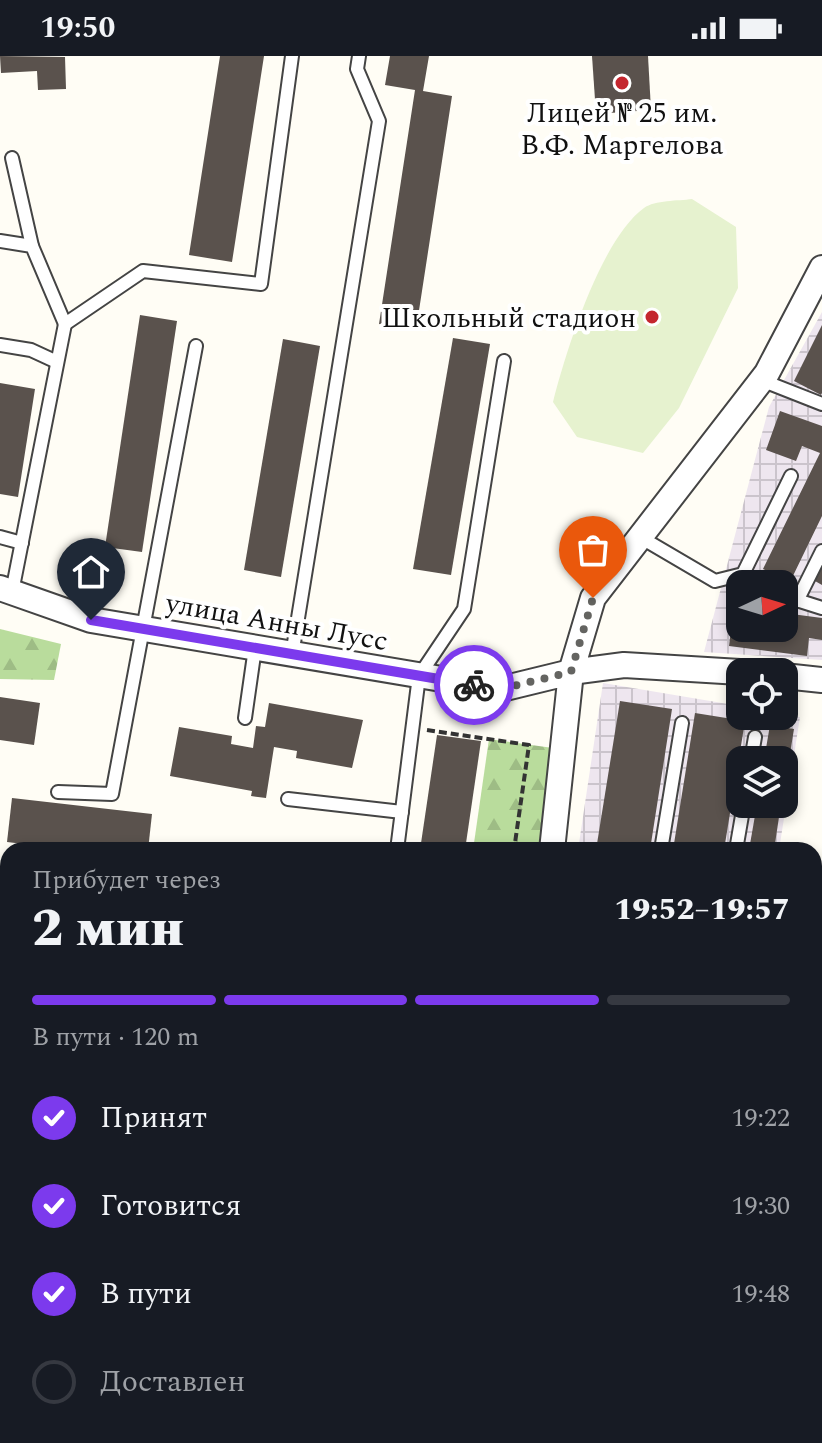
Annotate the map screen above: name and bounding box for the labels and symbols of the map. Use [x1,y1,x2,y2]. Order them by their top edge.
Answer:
marker: Лицей № 25 им. В.Ф. Маргелова [613,74,631,92]
place label: Лицей № 25 им. В.Ф. Маргелова [521,92,724,167]
place label: Школьный стадион [382,297,636,340]
marker: Школьный стадион [643,308,661,326]
pin [559,516,627,598]
pin [57,538,125,620]
north arrow [726,570,798,642]
street label: улица Анны Лусс [161,582,391,663]
courier [434,645,514,725]

